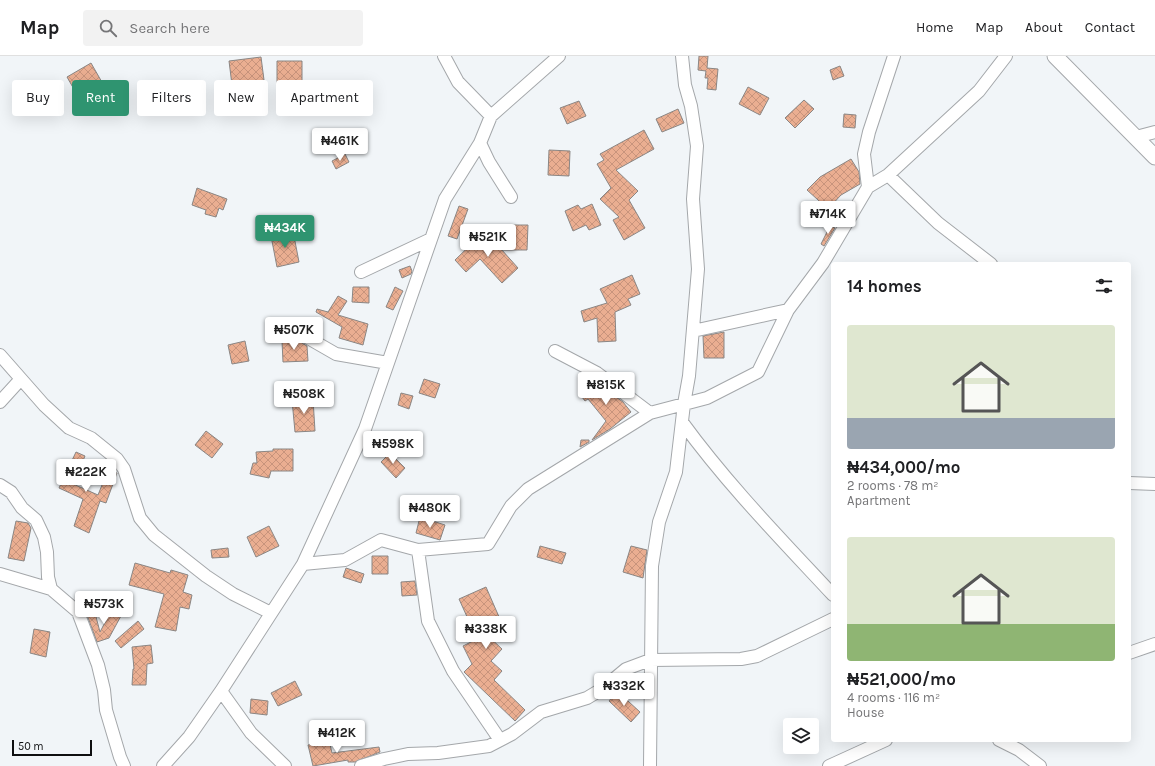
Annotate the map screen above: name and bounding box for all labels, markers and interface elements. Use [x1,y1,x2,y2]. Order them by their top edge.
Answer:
search box [83,10,363,46]
text: Map [20,17,59,39]
icon: search [97,17,119,39]
text: Search here [129,19,210,37]
text: Home [916,19,953,36]
text: Map [975,19,1003,36]
text: About [1025,19,1063,36]
text: Contact [1085,19,1135,36]
chip: Buy [12,80,64,116]
chip: Rent [72,80,129,116]
chip: Filters [137,80,206,116]
chip: New [214,80,268,116]
chip: Apartment [276,80,373,116]
pin: ₦461K [312,128,368,162]
text: ₦461K [321,133,359,148]
pin: ₦714K [800,201,856,235]
text: ₦714K [810,206,846,221]
pin: ₦434K [257,215,313,249]
text: ₦434K [264,220,306,235]
pin: ₦521K [460,224,516,258]
text: ₦521K [469,229,507,244]
icon: filters [1093,275,1115,297]
text: 14 homes [847,276,922,296]
pin: ₦507K [266,317,322,351]
text: ₦507K [274,322,314,337]
icon: home [945,351,1017,423]
pin: ₦815K [578,372,634,406]
text: ₦815K [587,377,625,392]
pin: ₦508K [276,381,332,415]
text: ₦508K [283,386,325,401]
pin: ₦598K [365,431,421,465]
text: ₦598K [372,436,414,451]
text: ₦434,000/mo [847,457,960,477]
pin: ₦222K [58,459,114,493]
text: ₦222K [65,464,107,479]
text: 2 rooms · 78 m² [847,478,939,493]
text: Apartment [847,493,910,508]
pin: ₦480K [402,495,458,529]
text: ₦480K [409,500,451,515]
icon: home [945,563,1017,635]
pin: ₦573K [76,591,132,625]
text: ₦573K [84,596,124,611]
pin: ₦338K [458,616,514,650]
text: ₦338K [465,621,507,636]
text: ₦521,000/mo [847,669,956,689]
pin: ₦332K [596,673,652,707]
text: ₦332K [603,678,645,693]
text: 4 rooms · 116 m² [847,690,940,705]
text: House [847,705,884,720]
map controls [783,718,819,754]
button: layers [783,718,819,754]
pin: ₦412K [309,720,365,754]
text: ₦412K [318,725,356,740]
scale bar [12,738,92,757]
text: 50 m [18,740,44,753]

